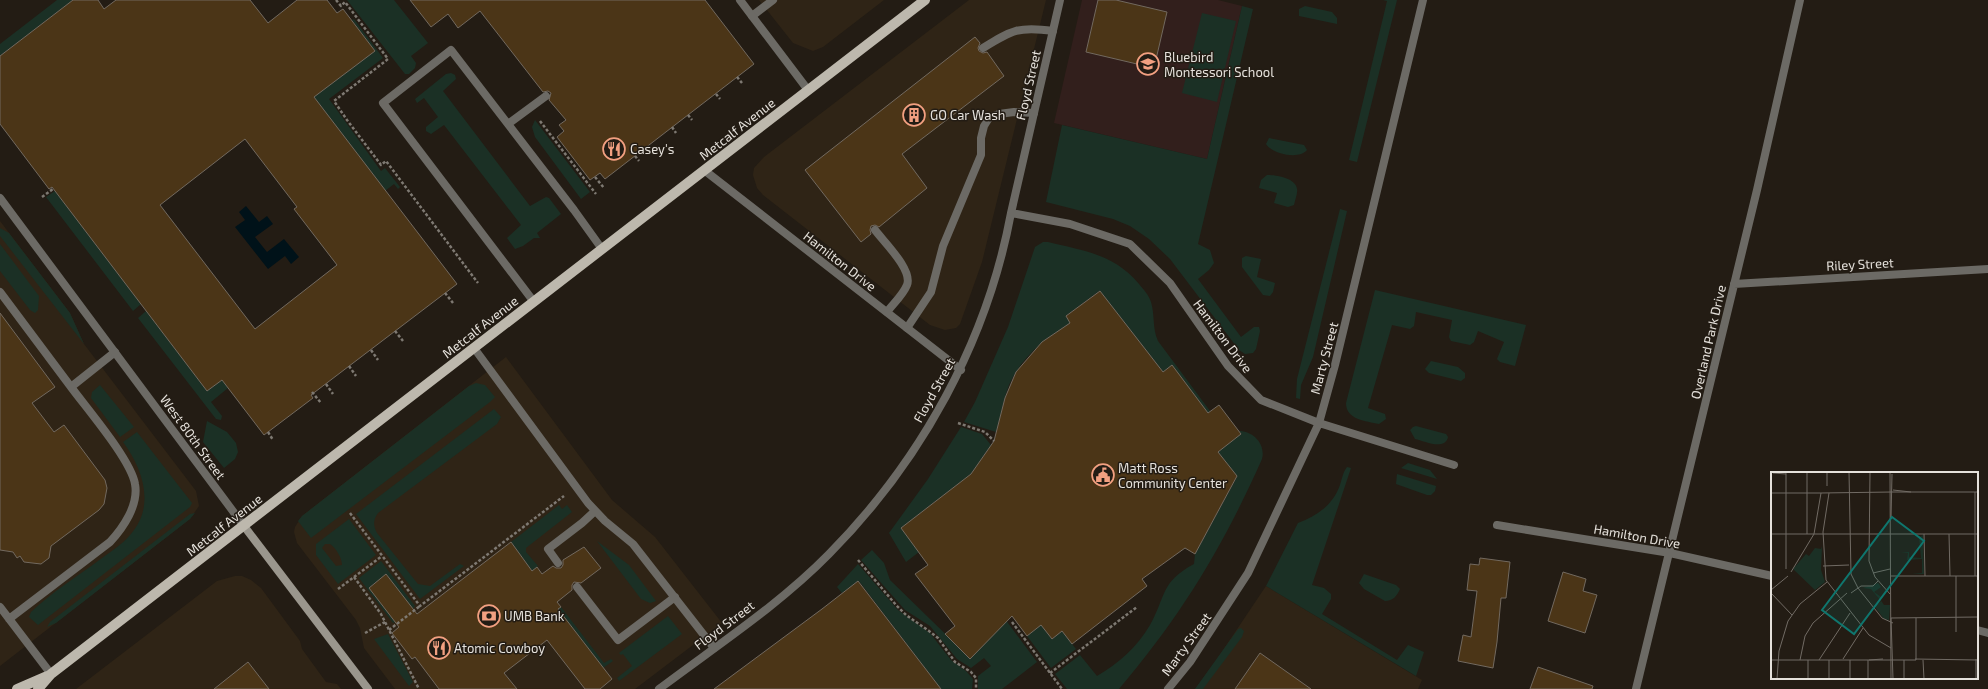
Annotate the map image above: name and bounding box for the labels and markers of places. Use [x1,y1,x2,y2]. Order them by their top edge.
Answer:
place label: Bluebird Montessori School [1164,49,1274,80]
school or university icon: Bluebird Montessori School [1135,51,1161,77]
building icon: GO Car Wash [901,102,927,128]
place label: GO Car Wash [930,107,1005,123]
restaurant icon: Casey's [601,136,627,162]
place label: Casey's [630,141,674,157]
place label: Matt Ross Community Center [1118,460,1227,491]
public building icon: Matt Ross Community Center [1090,462,1116,488]
bank icon: UMB Bank [476,603,502,629]
place label: UMB Bank [504,608,565,624]
restaurant icon: Atomic Cowboy [426,635,452,661]
place label: Atomic Cowboy [454,640,545,656]

